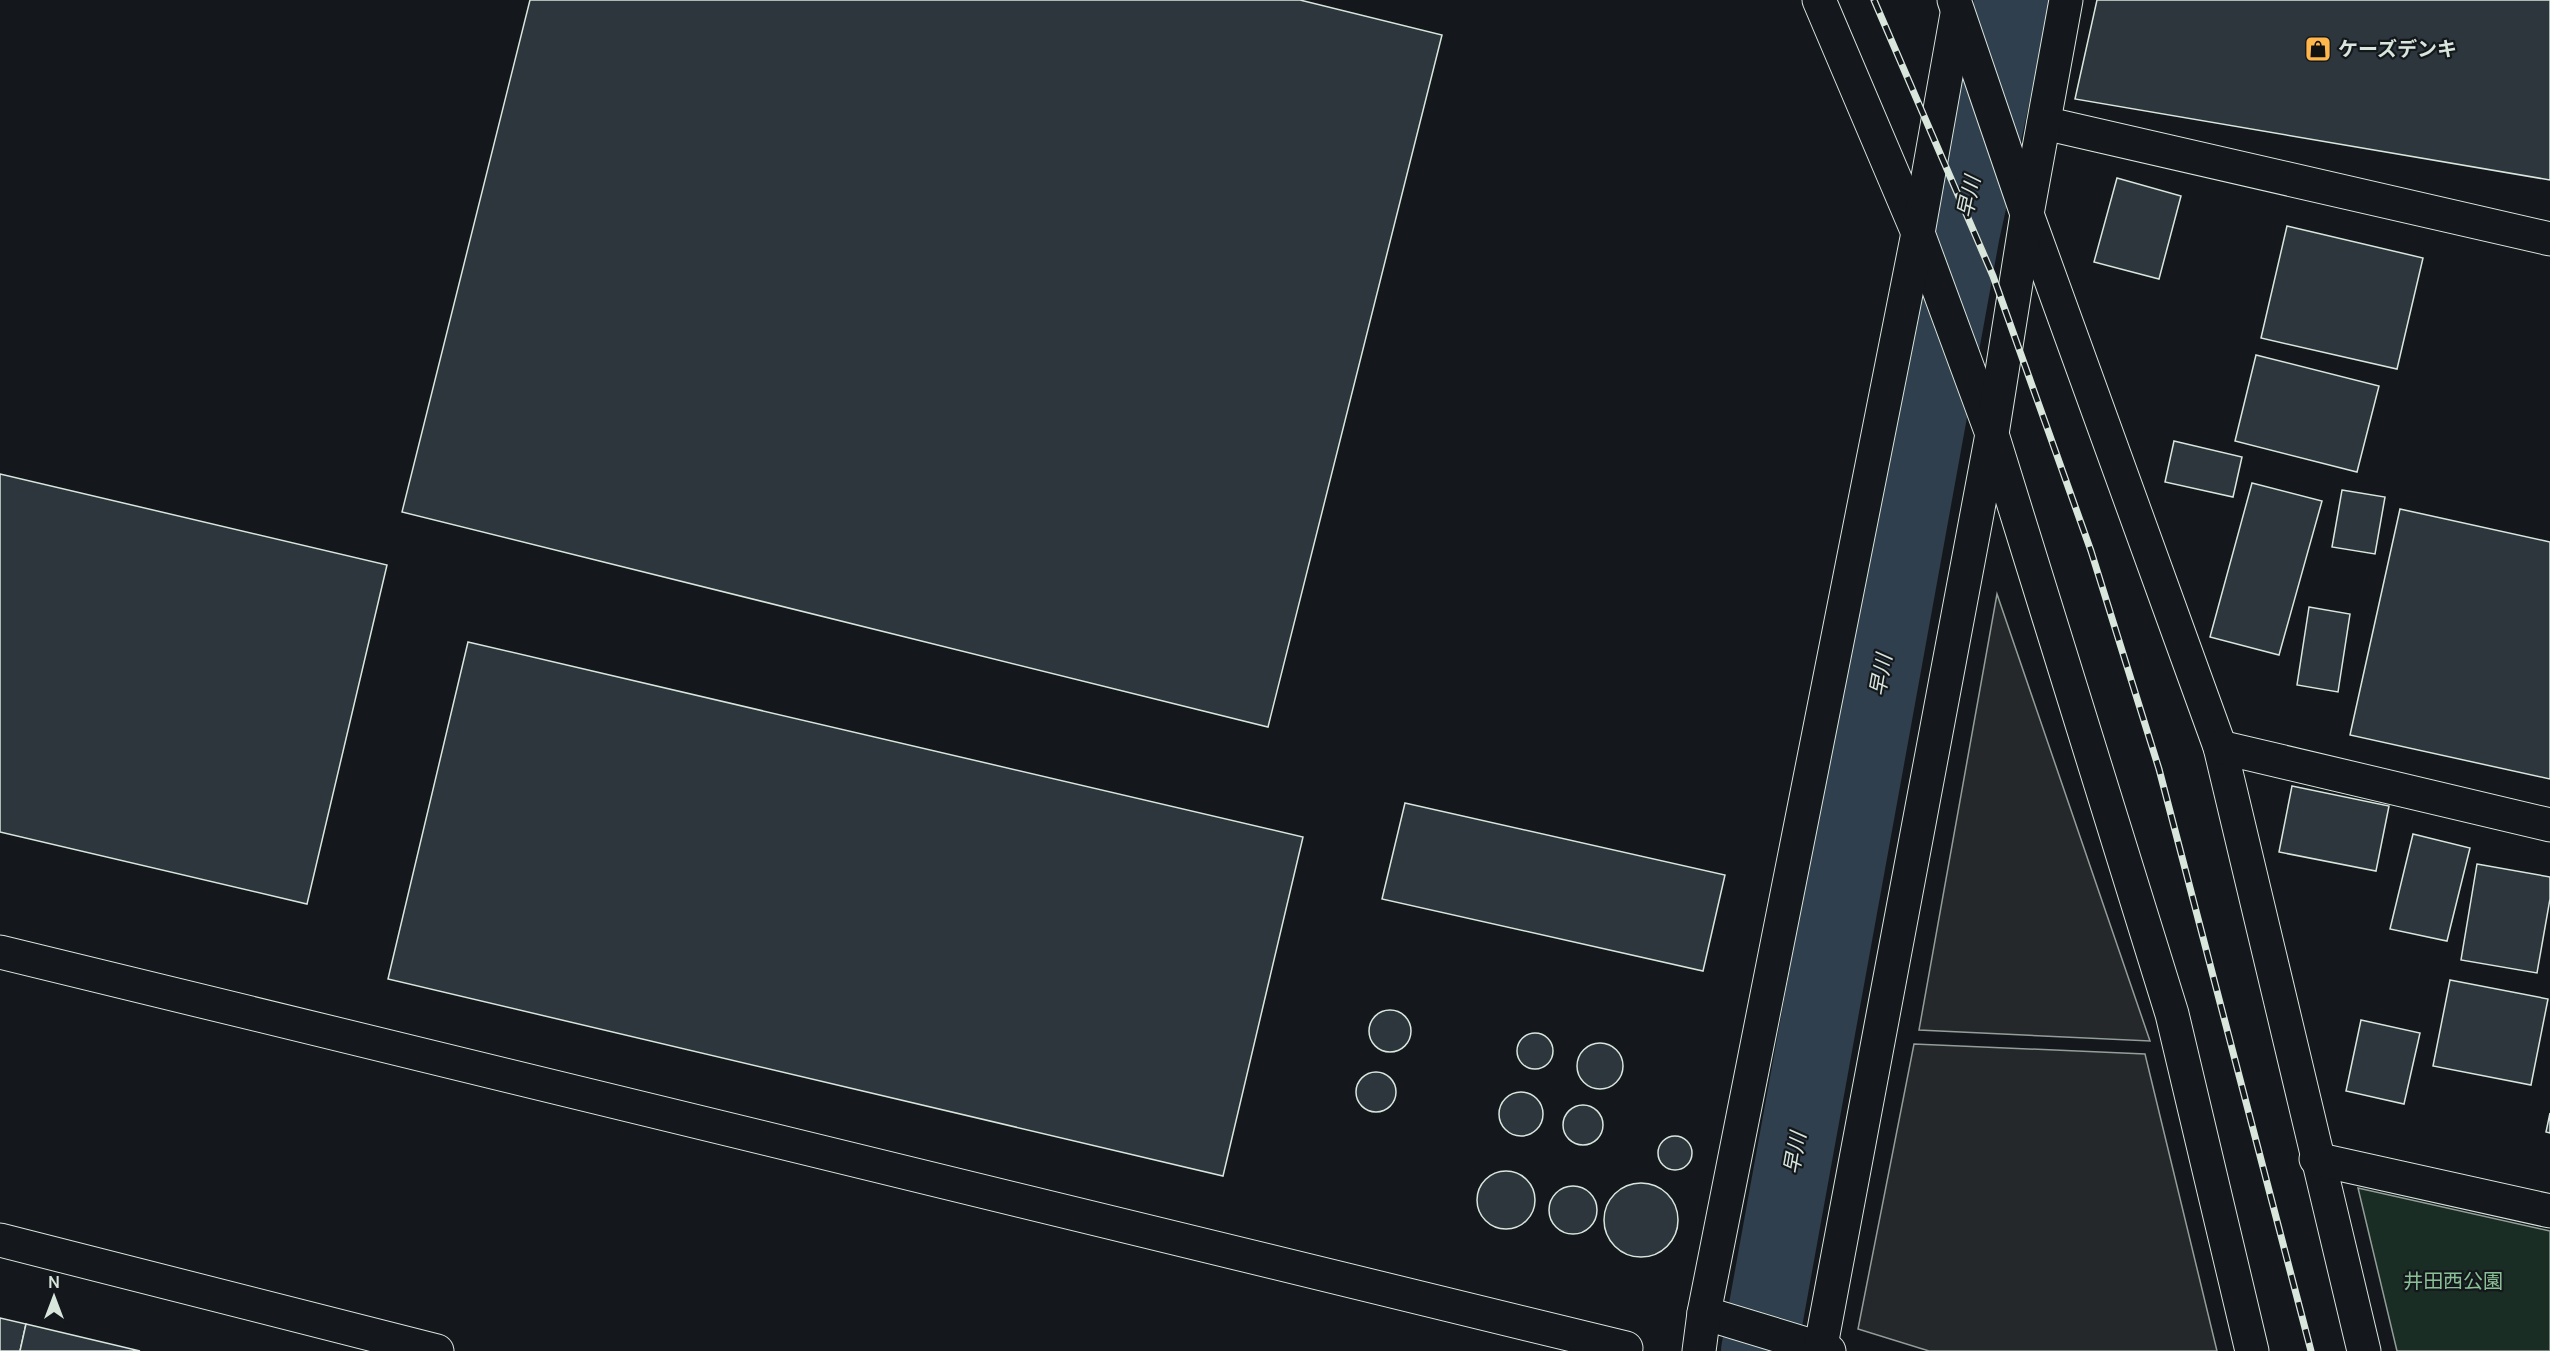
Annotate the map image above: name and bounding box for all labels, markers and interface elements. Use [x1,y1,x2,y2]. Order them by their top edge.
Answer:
shop icon: ケーズデンキ [2303,34,2333,64]
place label: ケーズデンキ [2338,35,2457,62]
water label: 早川 [1950,171,1986,220]
water label: 早川 [1863,650,1898,698]
water label: 早川 [1777,1128,1812,1176]
north arrow [24,1267,84,1327]
park label: 井田西公園 [2403,1267,2503,1294]
text: N [48,1271,60,1293]

